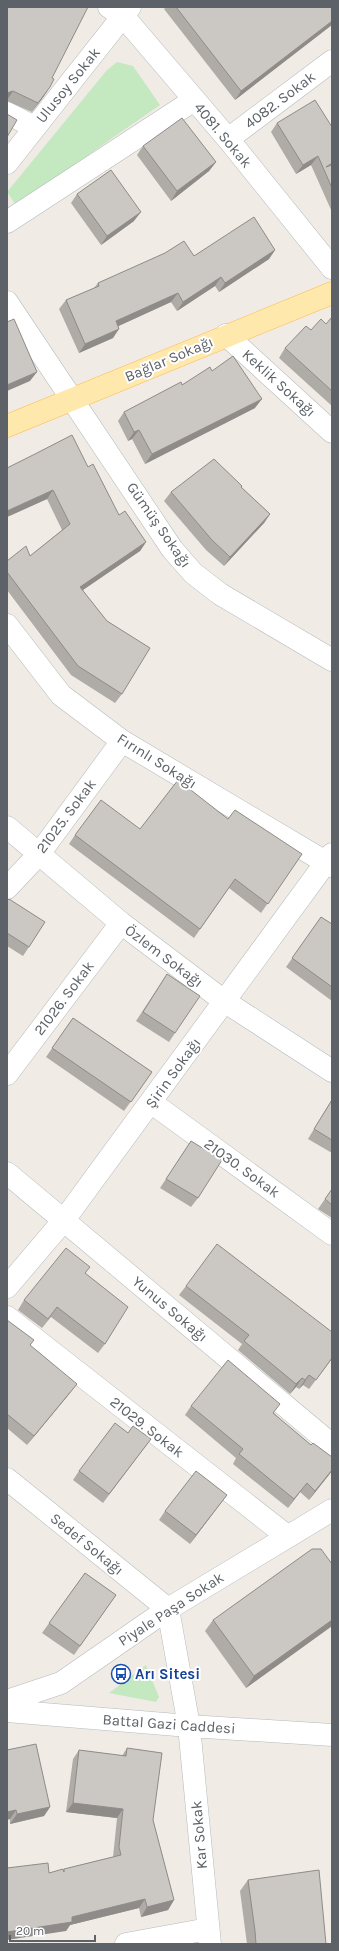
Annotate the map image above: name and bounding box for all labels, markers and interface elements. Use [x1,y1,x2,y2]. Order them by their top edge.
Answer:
street label: Ulusoy Sokak [32,44,104,126]
street label: 4082. Sokak [241,68,319,132]
street label: 4081. Sokak [190,99,256,171]
street label: Bağlar Sokağı [122,332,216,386]
street label: Keklik Sokağı [238,345,320,421]
street label: Gümüş Sokağı [123,479,195,571]
street label: Fırınlı Sokağı [114,729,200,793]
street label: 21025. Sokak [32,775,100,857]
street label: Özlem Sokağı [121,921,207,991]
street label: 21026. Sokak [30,957,98,1039]
street label: Şirin Sokağı [141,1034,205,1112]
street label: 21030. Sokak [201,1135,283,1201]
street label: Yunus Sokağı [129,1272,211,1346]
street label: 21029. Sokak [107,1393,187,1461]
street label: Sedef Sokağı [47,1509,127,1579]
street label: Piyale Paşa Sokak [115,1568,227,1650]
bus stop icon: Arı Sitesi [110,1663,132,1685]
place label: Arı Sitesi [135,1665,200,1683]
street label: Battal Gazi Caddesi [102,1710,236,1738]
street label: Kar Sokak [187,1800,211,1870]
scale bar [10,1917,95,1943]
text: 20 m [16,1924,44,1938]

